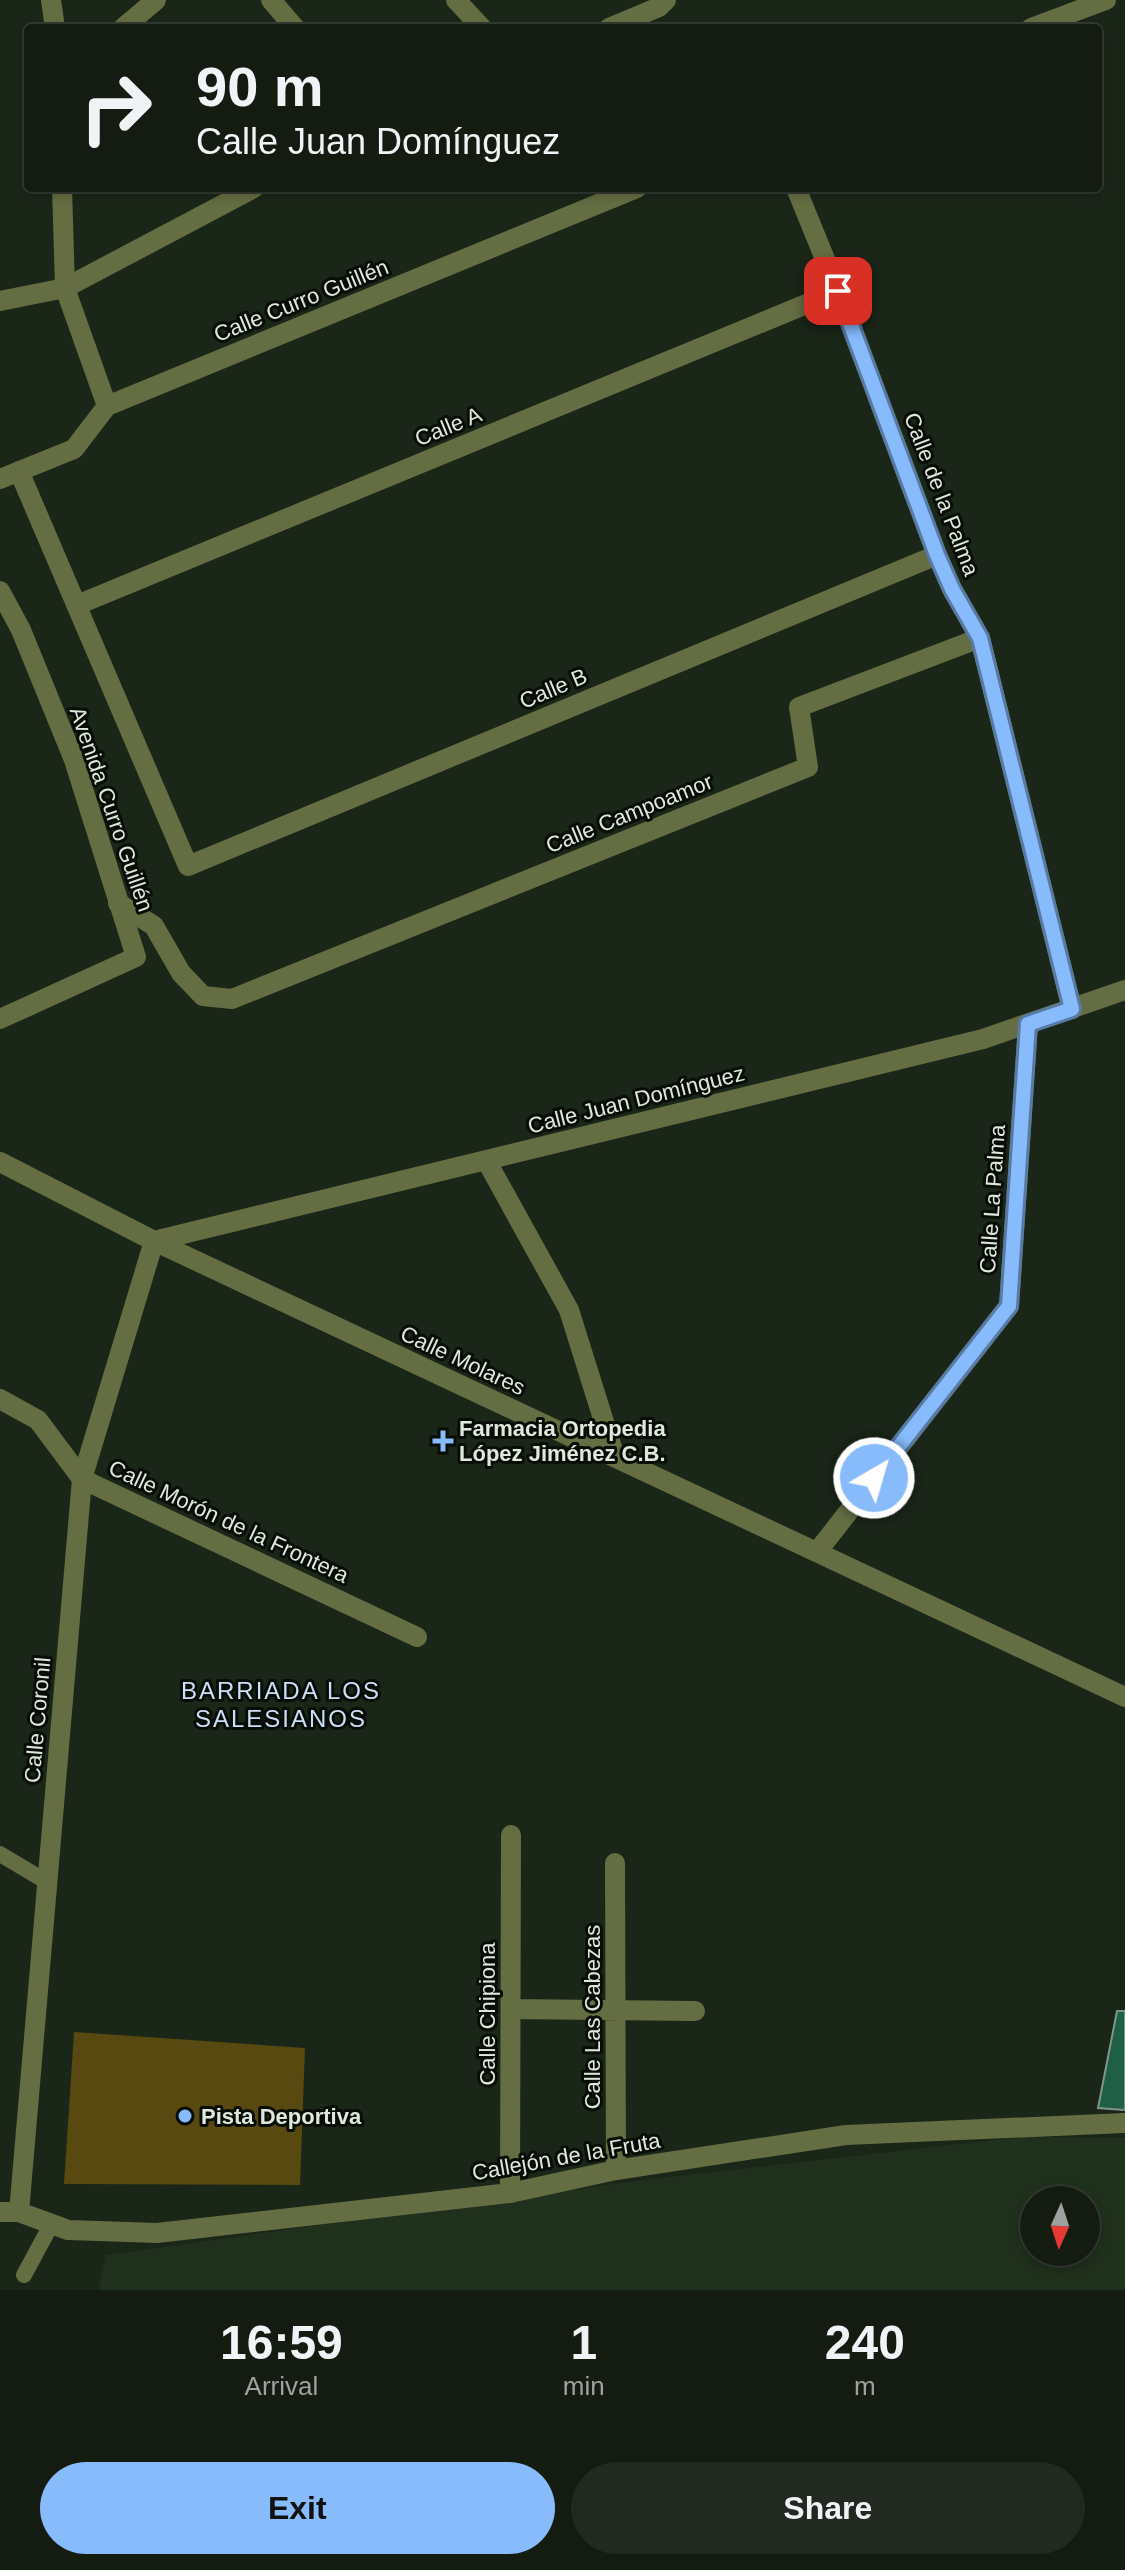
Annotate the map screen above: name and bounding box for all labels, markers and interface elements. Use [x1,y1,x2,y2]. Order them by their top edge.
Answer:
text: 90 m [196,55,324,118]
icon: right [64,56,168,160]
text: Calle Juan Domínguez [196,121,560,162]
street label: Calle Curro Guillén [210,254,392,347]
pin [804,257,872,325]
icon: arrive [816,269,860,313]
street label: Calle A [411,402,485,451]
street label: Calle de la Palma [899,409,984,580]
street label: Calle B [516,663,591,714]
street label: Avenida Curro Guillén [65,704,158,915]
street label: Calle Campoamor [542,769,716,858]
street label: Calle Juan Domínguez [525,1060,747,1139]
street label: Calle La Palma [975,1123,1010,1274]
street label: Calle Molares [397,1321,529,1400]
place label: Farmacia Ortopedia López Jiménez C.B. [459,1416,666,1466]
marker: Farmacia Ortopedia López Jiménez C.B. [434,1432,452,1450]
position arrow [832,1436,916,1520]
street label: Calle Morón de la Frontera [105,1455,353,1588]
street label: Calle Coronil [20,1656,55,1784]
district label: BARRIADA LOS SALESIANOS [181,1677,381,1732]
street label: Calle Las Cabezas [580,1925,605,2109]
street label: Calle Chipiona [475,1942,500,2086]
place label: Pista Deportiva [201,2104,362,2129]
marker: Pista Deportiva [176,2107,194,2125]
street label: Callejón de la Fruta [470,2127,663,2185]
north arrow [1020,2186,1100,2266]
map controls [1020,2186,1100,2266]
text: 16:59 [220,2316,343,2369]
text: 1 [570,2316,597,2369]
text: 240 [825,2316,905,2369]
text: Arrival [245,2371,318,2401]
text: min [563,2371,605,2401]
text: m [854,2371,876,2401]
button: Exit [40,2462,555,2554]
button: Share [571,2462,1085,2554]

